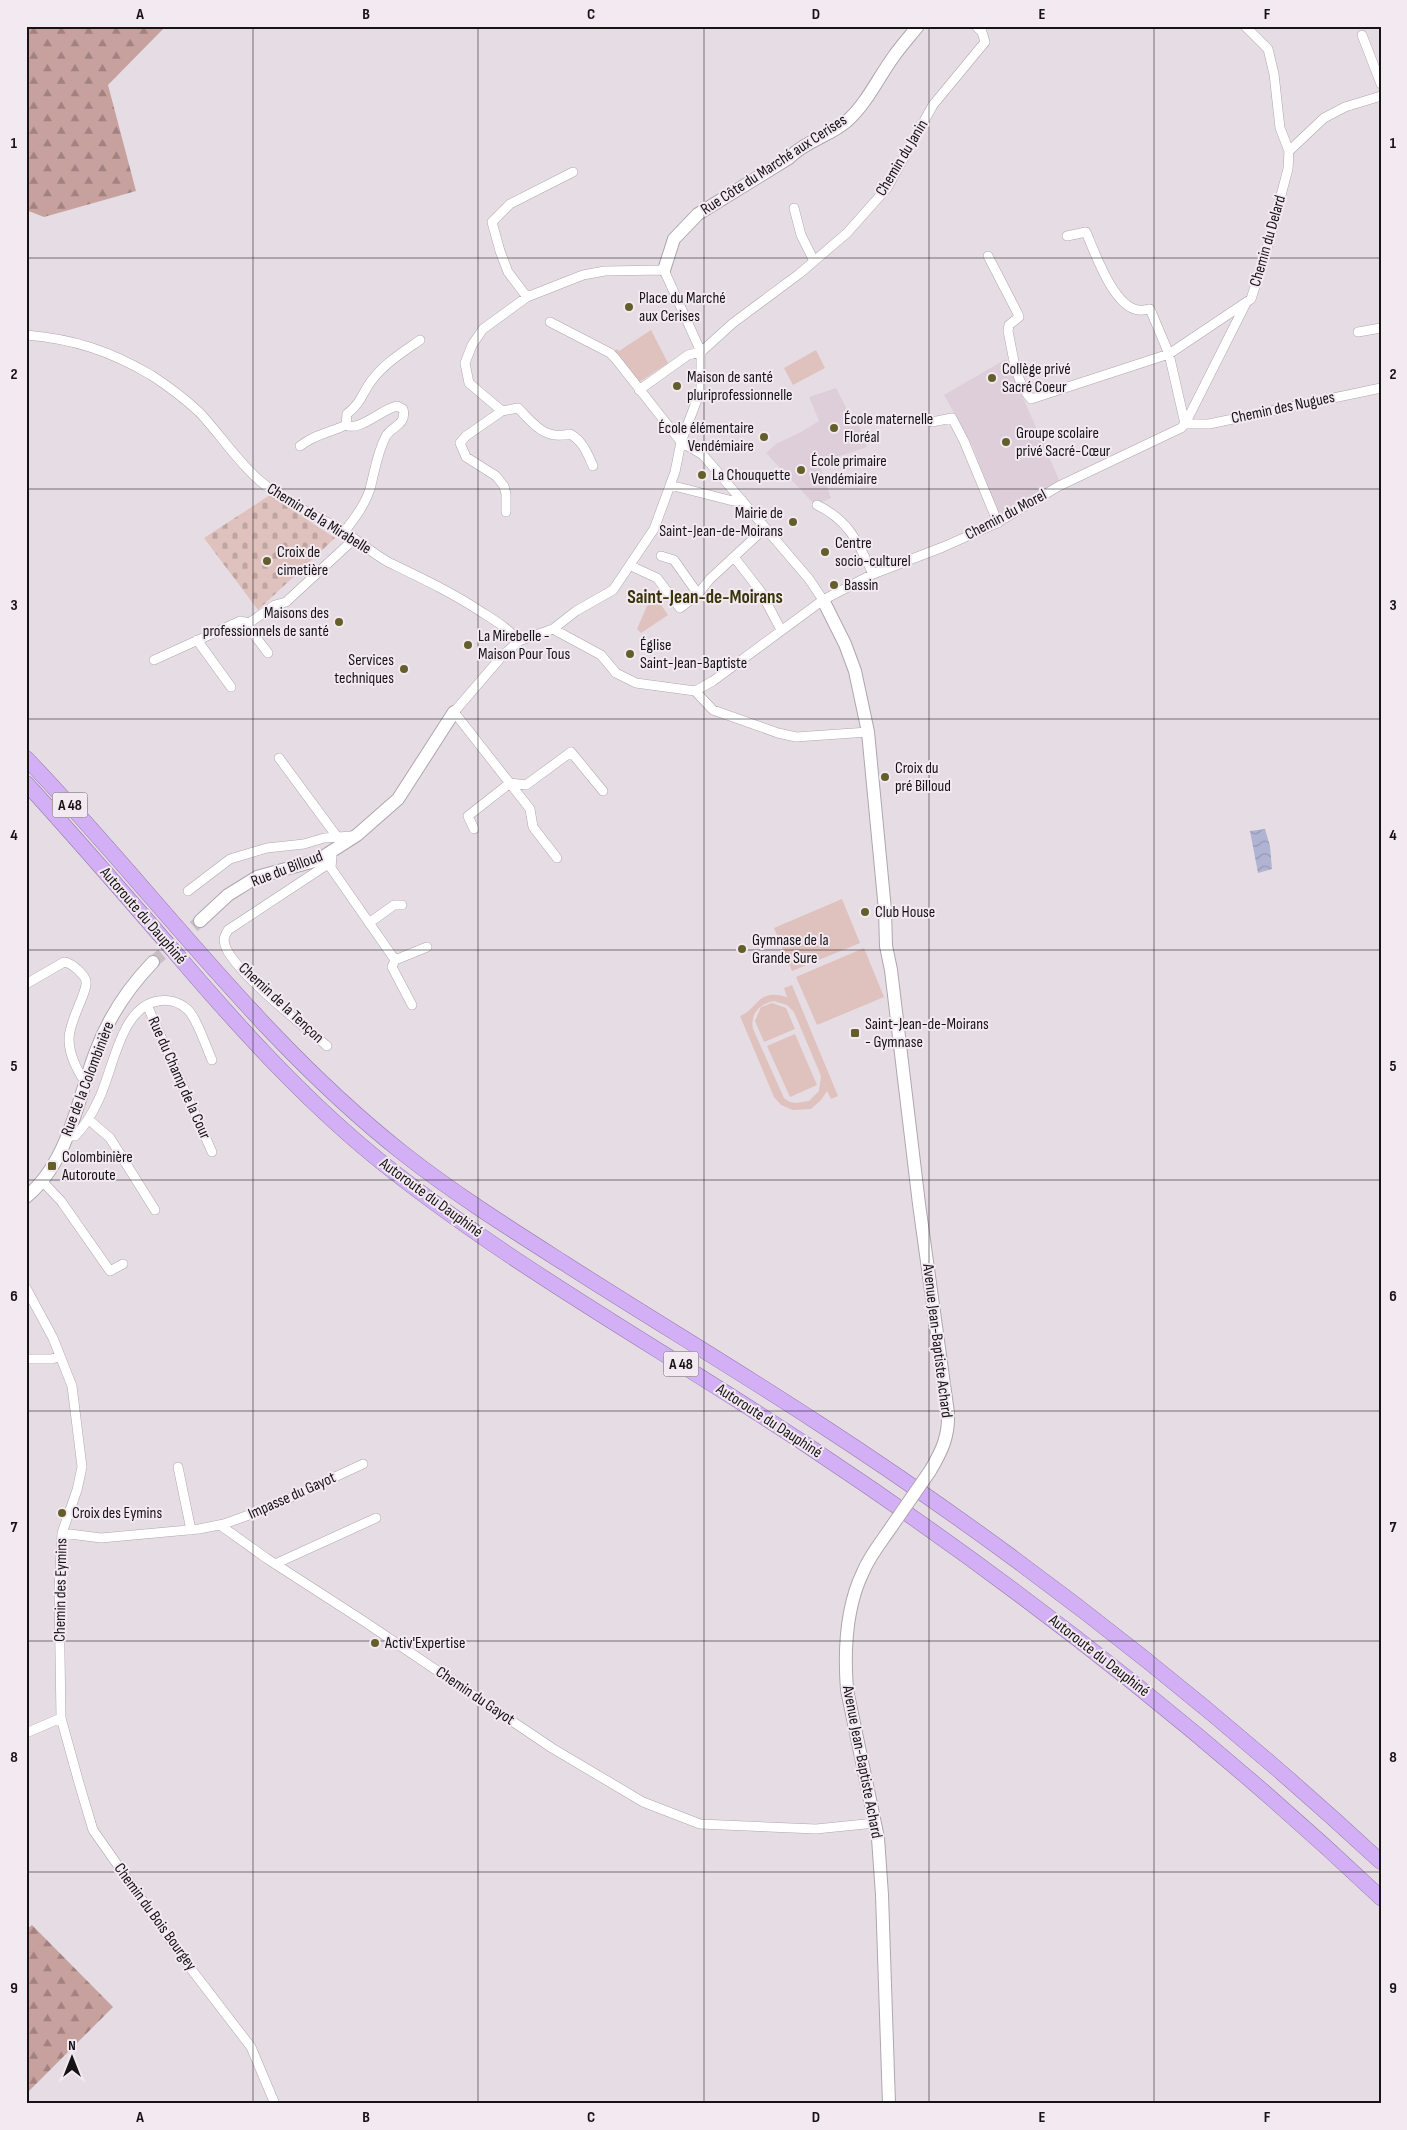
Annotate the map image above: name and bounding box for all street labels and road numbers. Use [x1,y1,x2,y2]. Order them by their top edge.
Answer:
street label: Rue Côte du Marché aux Cerises [697,111,851,219]
street label: Chemin du Janin [872,116,932,200]
street label: Chemin du Delard [1246,193,1290,289]
street label: Chemin des Nugues [1230,388,1337,428]
street label: Chemin de la Mirabelle [263,479,375,559]
street label: Chemin du Morel [962,486,1050,544]
road number: A 48 [52,792,88,818]
street label: Rue du Billoud [249,847,325,891]
street label: Autoroute du Dauphiné [95,863,190,968]
street label: Chemin de la Tençon [234,959,328,1047]
street label: Rue du Champ de la Cour [143,1014,215,1143]
street label: Rue de la Colombinière [57,1019,119,1139]
street label: Autoroute du Dauphiné [375,1154,486,1242]
street label: Avenue Jean-Baptiste Achard [918,1262,956,1419]
road number: A 48 [664,1352,698,1376]
street label: Autoroute du Dauphiné [712,1379,826,1462]
street label: Impasse du Gayot [245,1468,339,1524]
street label: Chemin des Eymins [51,1538,71,1642]
street label: Autoroute du Dauphiné [1044,1610,1153,1701]
street label: Chemin du Gayot [432,1663,518,1729]
street label: Avenue Jean-Baptiste Achard [838,1683,886,1840]
street label: Chemin du Bois Bourgey [110,1860,200,1974]

